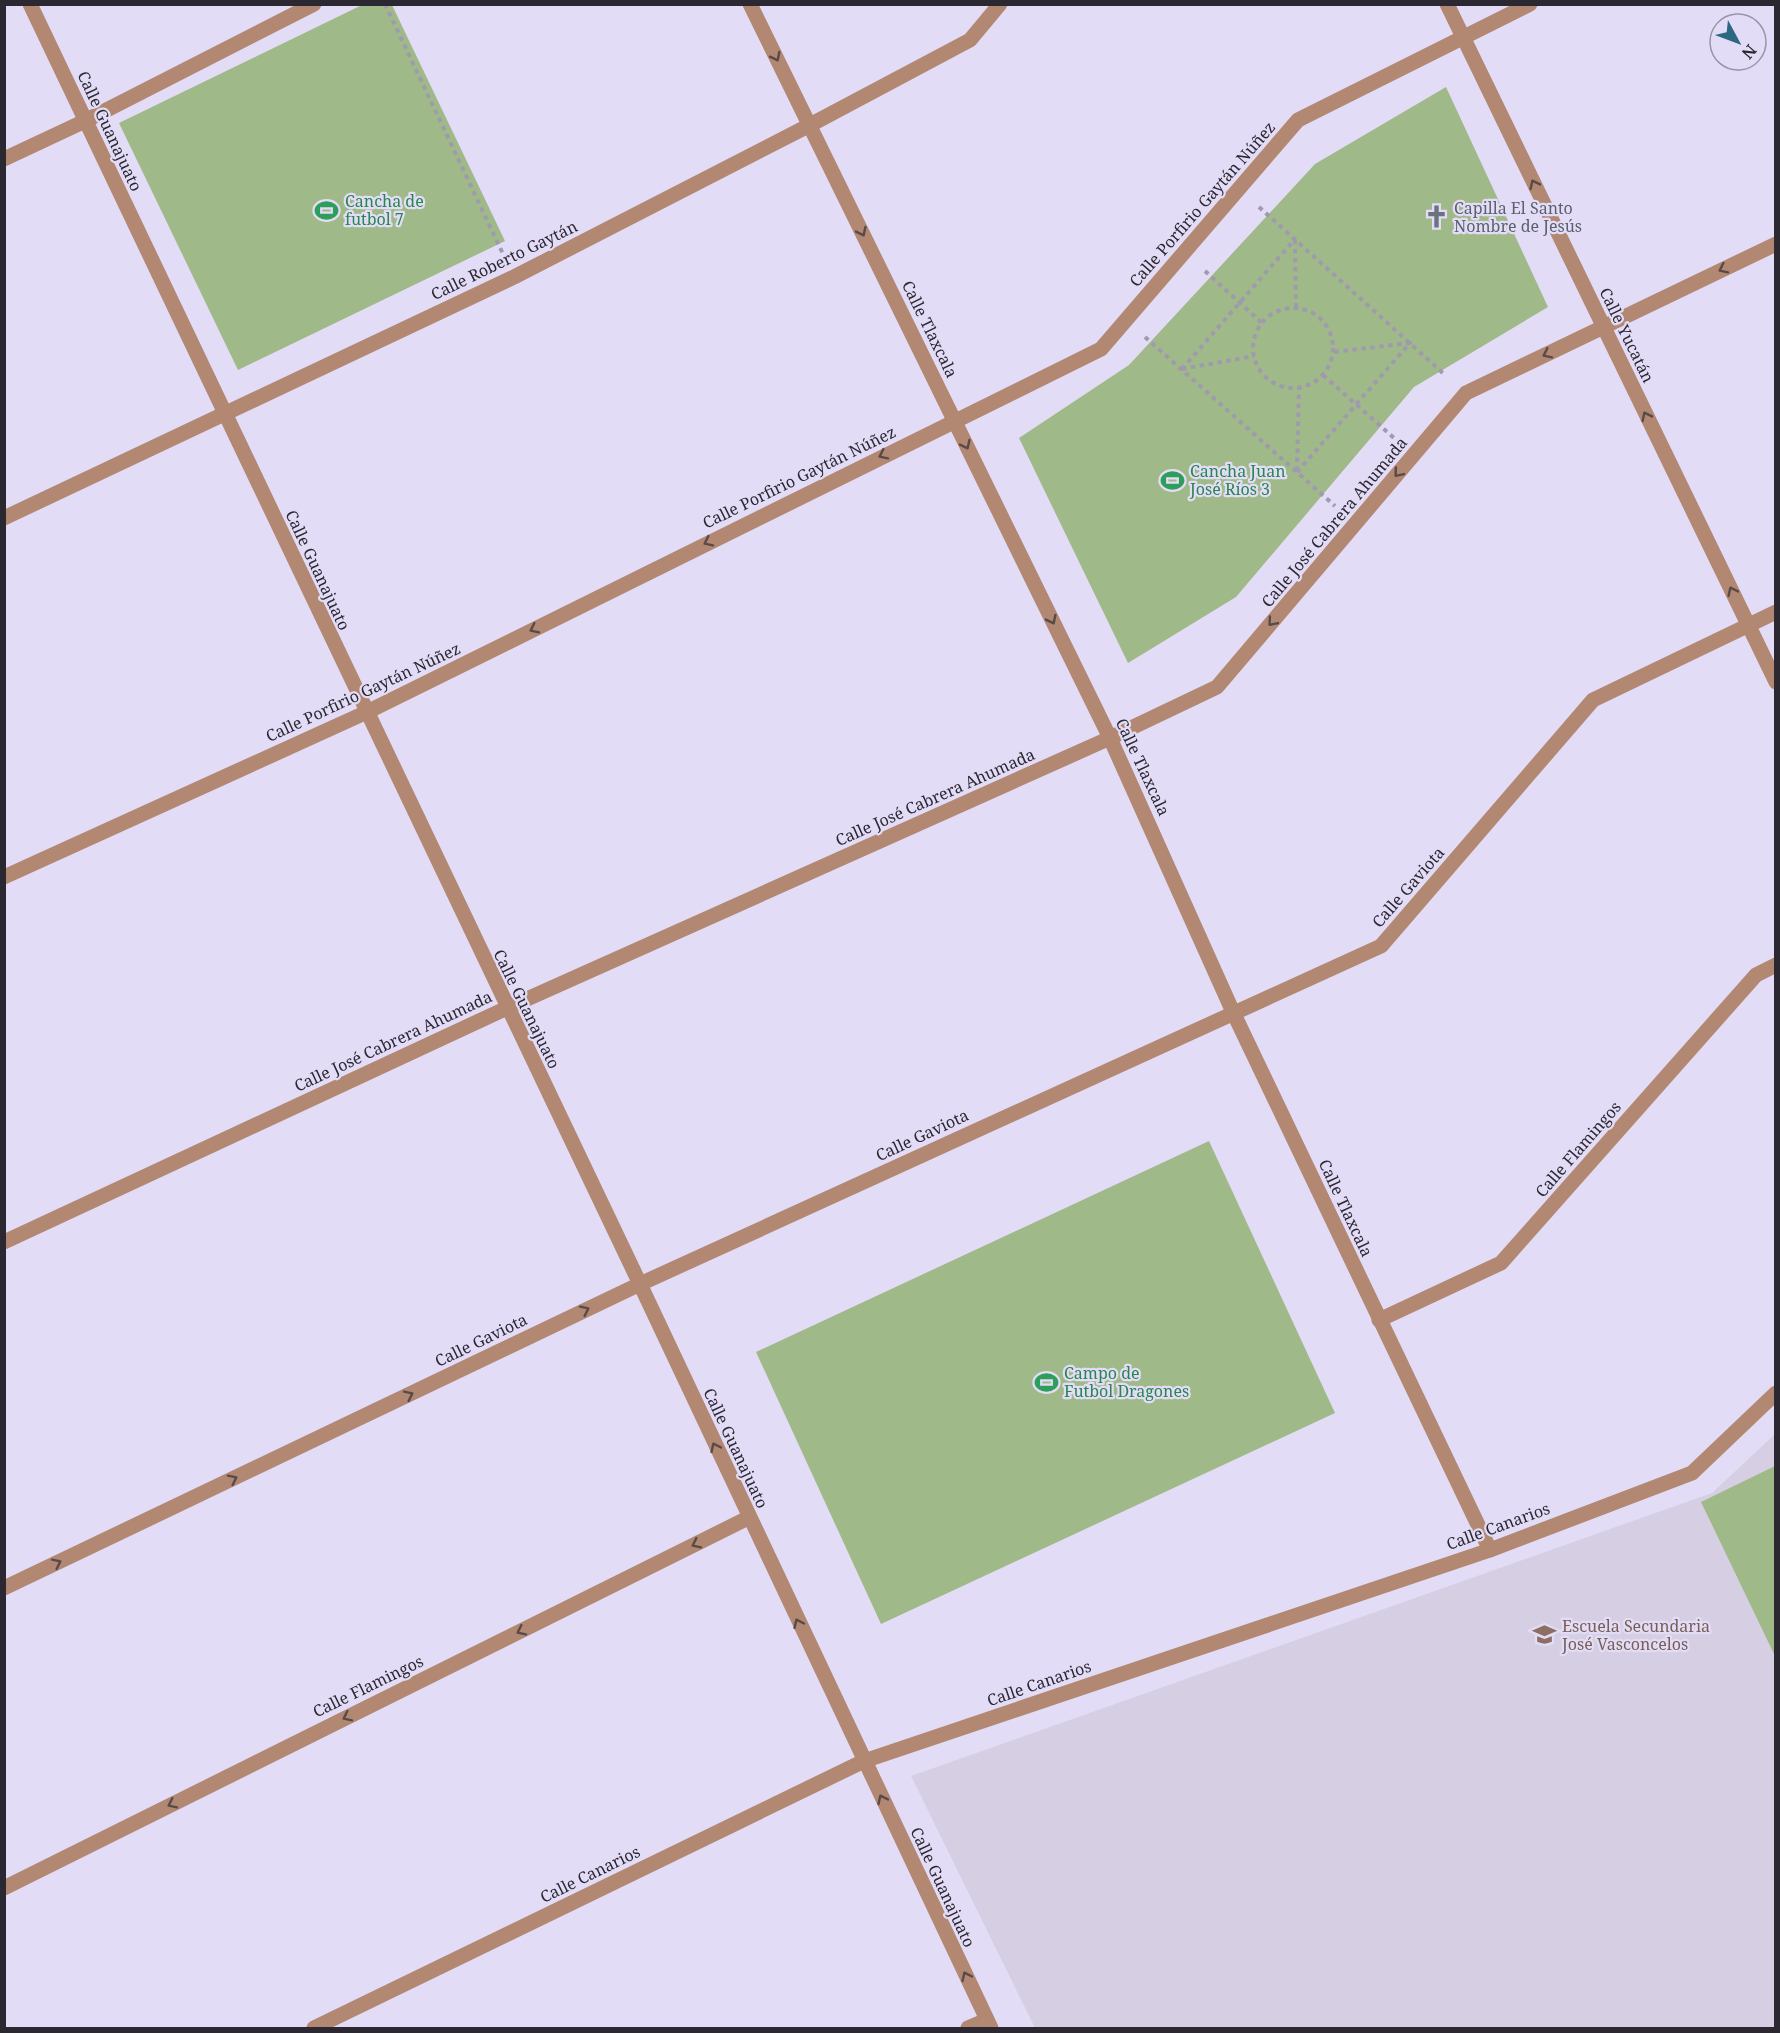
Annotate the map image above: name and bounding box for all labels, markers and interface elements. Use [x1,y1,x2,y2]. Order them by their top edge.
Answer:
north arrow [1708,12,1768,72]
text: N [1737,40,1762,64]
one-way arrow [769,50,780,61]
street label: Calle Guanajuato [73,67,147,195]
street label: Calle Porfirio Gaytán Núñez [1124,117,1280,291]
one-way arrow [1529,179,1541,190]
place label: Cancha de futbol 7 [345,190,424,230]
sports icon: Cancha de futbol 7 [314,197,340,223]
place label: Capilla El Santo Nombre de Jesús [1454,197,1582,237]
church icon: Capilla El Santo Nombre de Jesús [1423,204,1449,230]
street label: Calle Roberto Gaytán [427,215,581,305]
one-way arrow [855,225,867,236]
one-way arrow [1718,262,1729,274]
street label: Calle Tlaxcala [897,277,963,381]
street label: Calle Yucatán [1594,284,1660,386]
one-way arrow [1542,346,1553,358]
one-way arrow [1642,411,1654,422]
street label: Calle Porfirio Gaytán Núñez [699,421,899,533]
street label: Calle José Cabrera Ahumada [1256,432,1412,612]
one-way arrow [959,438,971,449]
one-way arrow [878,448,889,460]
place label: Cancha Juan José Ríos 3 [1189,460,1286,500]
one-way arrow [1395,466,1406,477]
sports icon: Cancha Juan José Ríos 3 [1159,467,1185,493]
street label: Calle Guanajuato [281,506,355,634]
one-way arrow [704,535,715,547]
one-way arrow [1727,587,1739,598]
one-way arrow [1045,613,1057,624]
one-way arrow [1268,615,1279,626]
one-way arrow [529,622,540,634]
street label: Calle Porfirio Gaytán Núñez [262,637,464,747]
street label: Calle Tlaxcala [1111,715,1175,819]
street label: Calle José Cabrera Ahumada [832,743,1038,851]
street label: Calle Gaviota [1367,842,1449,932]
street label: Calle Guanajuato [489,946,565,1072]
street label: Calle José Cabrera Ahumada [290,985,496,1097]
street label: Calle Flamingos [1530,1096,1626,1202]
street label: Calle Gaviota [872,1104,972,1166]
street label: Calle Tlaxcala [1314,1156,1378,1260]
one-way arrow [578,1306,589,1318]
street label: Calle Gaviota [431,1308,531,1372]
place label: Campo de Futbol Dragones [1064,1362,1189,1402]
sports icon: Campo de Futbol Dragones [1033,1369,1059,1395]
street label: Calle Guanajuato [699,1384,773,1512]
one-way arrow [403,1390,414,1402]
one-way arrow [711,1442,723,1453]
one-way arrow [227,1474,238,1486]
street label: Calle Canarios [1443,1497,1553,1555]
one-way arrow [691,1536,702,1548]
one-way arrow [51,1559,62,1571]
place label: Escuela Secundaria José Vasconcelos [1561,1615,1710,1655]
one-way arrow [794,1619,806,1630]
school or university icon: Escuela Secundaria José Vasconcelos [1531,1622,1557,1648]
one-way arrow [517,1623,528,1635]
street label: Calle Flamingos [309,1650,427,1722]
street label: Calle Canarios [984,1655,1094,1711]
one-way arrow [342,1710,353,1722]
one-way arrow [878,1795,890,1806]
one-way arrow [168,1797,179,1808]
street label: Calle Guanajuato [906,1823,980,1951]
street label: Calle Canarios [536,1840,644,1908]
one-way arrow [961,1971,973,1982]

